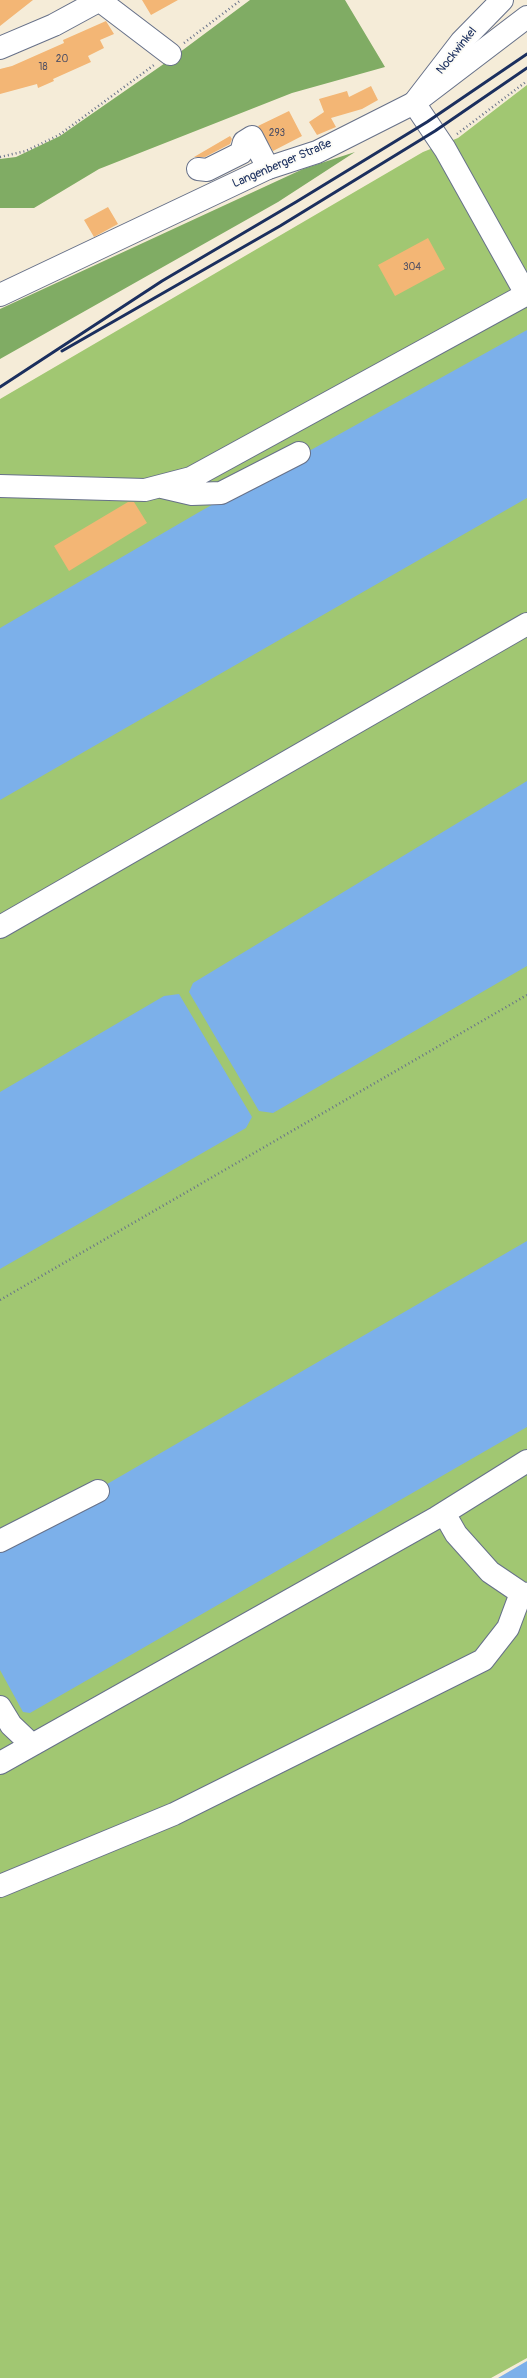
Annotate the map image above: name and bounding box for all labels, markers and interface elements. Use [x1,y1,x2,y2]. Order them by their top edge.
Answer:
street label: Nockwinkel [434,25,480,77]
house number: 20 [56,53,68,65]
house number: 18 [39,61,47,73]
house number: 293 [269,127,285,139]
street label: Langenberger Straße [230,137,334,191]
house number: 304 [403,261,421,273]

